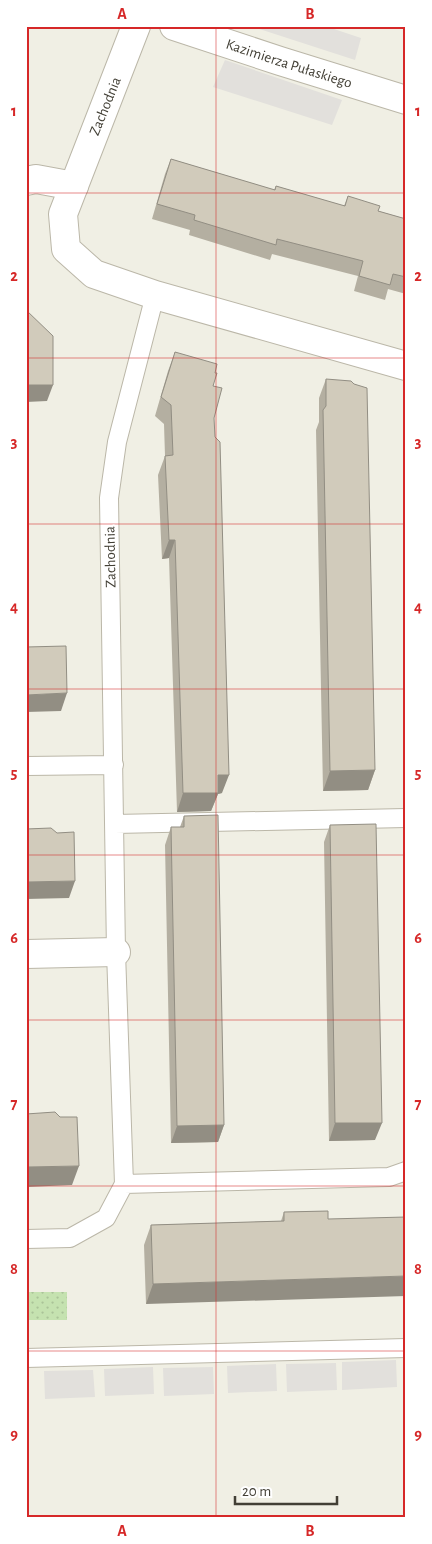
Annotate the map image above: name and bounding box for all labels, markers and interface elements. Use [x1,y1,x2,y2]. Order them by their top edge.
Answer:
text: A [117,6,127,22]
text: B [305,6,315,22]
street label: Kazimierza Pułaskiego [224,37,354,91]
street label: Zachodnia [87,75,124,138]
text: 1 [11,103,17,119]
text: 1 [415,103,421,119]
text: 2 [10,268,18,284]
text: 2 [414,268,422,284]
text: 3 [11,434,18,450]
text: 3 [415,434,422,450]
street label: Zachodnia [102,526,119,588]
text: 4 [10,599,18,615]
text: 4 [414,599,422,615]
text: 5 [11,765,18,781]
text: 5 [415,765,422,781]
text: 6 [10,930,18,946]
text: 6 [414,930,422,946]
text: 7 [11,1096,18,1112]
text: 7 [415,1096,422,1112]
text: 8 [10,1261,18,1277]
text: 8 [414,1261,422,1277]
text: 9 [10,1426,18,1442]
text: 9 [414,1426,422,1442]
scale bar [235,1474,337,1506]
text: 20 m [242,1484,271,1499]
text: A [117,1523,127,1539]
text: B [305,1523,315,1539]

